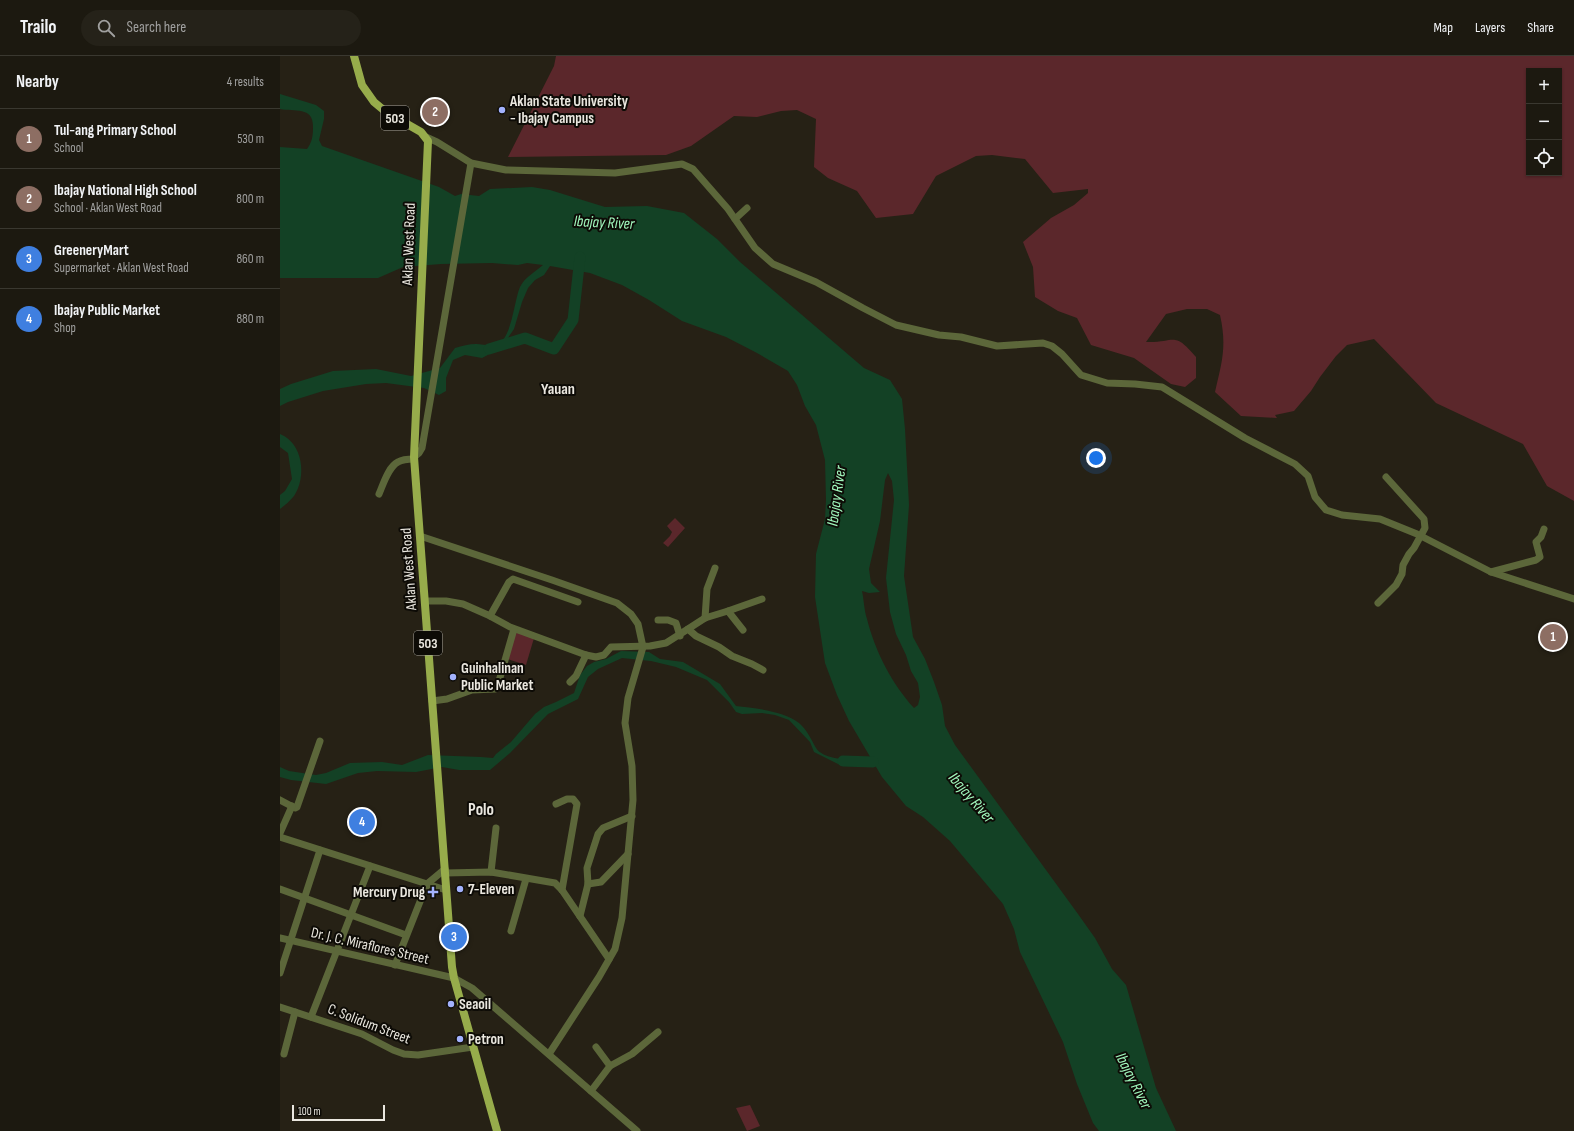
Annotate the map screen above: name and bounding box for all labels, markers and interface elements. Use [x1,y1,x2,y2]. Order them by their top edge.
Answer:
search box [81,10,361,46]
text: Trailo [20,16,57,39]
icon: search [95,17,117,39]
text: Search here [127,18,186,37]
text: Map [1433,19,1453,36]
text: Layers [1475,19,1505,36]
text: Share [1527,19,1554,36]
map controls [1526,68,1562,176]
button: + [1526,68,1562,104]
text: Nearby [16,72,59,92]
text: 4 results [227,74,264,90]
place label: Aklan State University - Ibajay Campus [509,92,629,128]
pin: 2 [422,97,448,127]
button: − [1526,104,1562,140]
marker: Aklan State University - Ibajay Campus [497,105,507,115]
road number: 503 [381,106,409,130]
text: Tul-ang Primary School [54,121,176,140]
text: 1 [26,131,32,147]
text: 530 m [237,131,264,147]
text: School [54,140,84,156]
button: locate [1526,140,1562,176]
text: Ibajay National High School [54,181,197,200]
text: 2 [26,191,32,207]
text: 800 m [236,191,264,207]
text: School · Aklan West Road [54,200,162,216]
street label: Aklan West Road [398,202,420,287]
water label: Ibajay River [573,212,635,234]
text: GreeneryMart [54,241,129,260]
text: 3 [26,251,32,267]
text: 860 m [236,251,264,267]
text: Supermarket · Aklan West Road [54,260,189,276]
text: Ibajay Public Market [54,301,160,320]
text: 4 [26,311,32,327]
text: 880 m [236,311,264,327]
text: Shop [54,320,76,336]
district label: Yauan [541,380,575,399]
your location [1086,448,1106,468]
water label: Ibajay River [823,464,851,527]
street label: Aklan West Road [397,527,421,612]
pin: 1 [1540,622,1566,652]
road number: 503 [414,631,442,655]
place label: Guinhalinan Public Market [461,659,533,695]
marker: Guinhalinan Public Market [448,672,458,682]
water label: Ibajay River [944,769,998,828]
district label: Polo [468,800,494,820]
pin: 4 [349,807,375,837]
place label: 7-Eleven [468,880,515,899]
place label: Mercury Drug [353,883,426,902]
marker: 7-Eleven [455,884,465,894]
marker: Mercury Drug [428,887,438,897]
pin: 3 [441,922,467,952]
street label: Dr. J. C. Miraflores Street [309,923,431,969]
place label: Seaoil [459,995,491,1014]
marker: Seaoil [446,999,456,1009]
street label: C. Solidum Street [325,1000,413,1049]
place label: Petron [468,1030,504,1049]
marker: Petron [455,1034,465,1044]
water label: Ibajay River [1111,1050,1155,1113]
scale bar [292,1103,385,1122]
text: 100 m [298,1105,320,1118]

